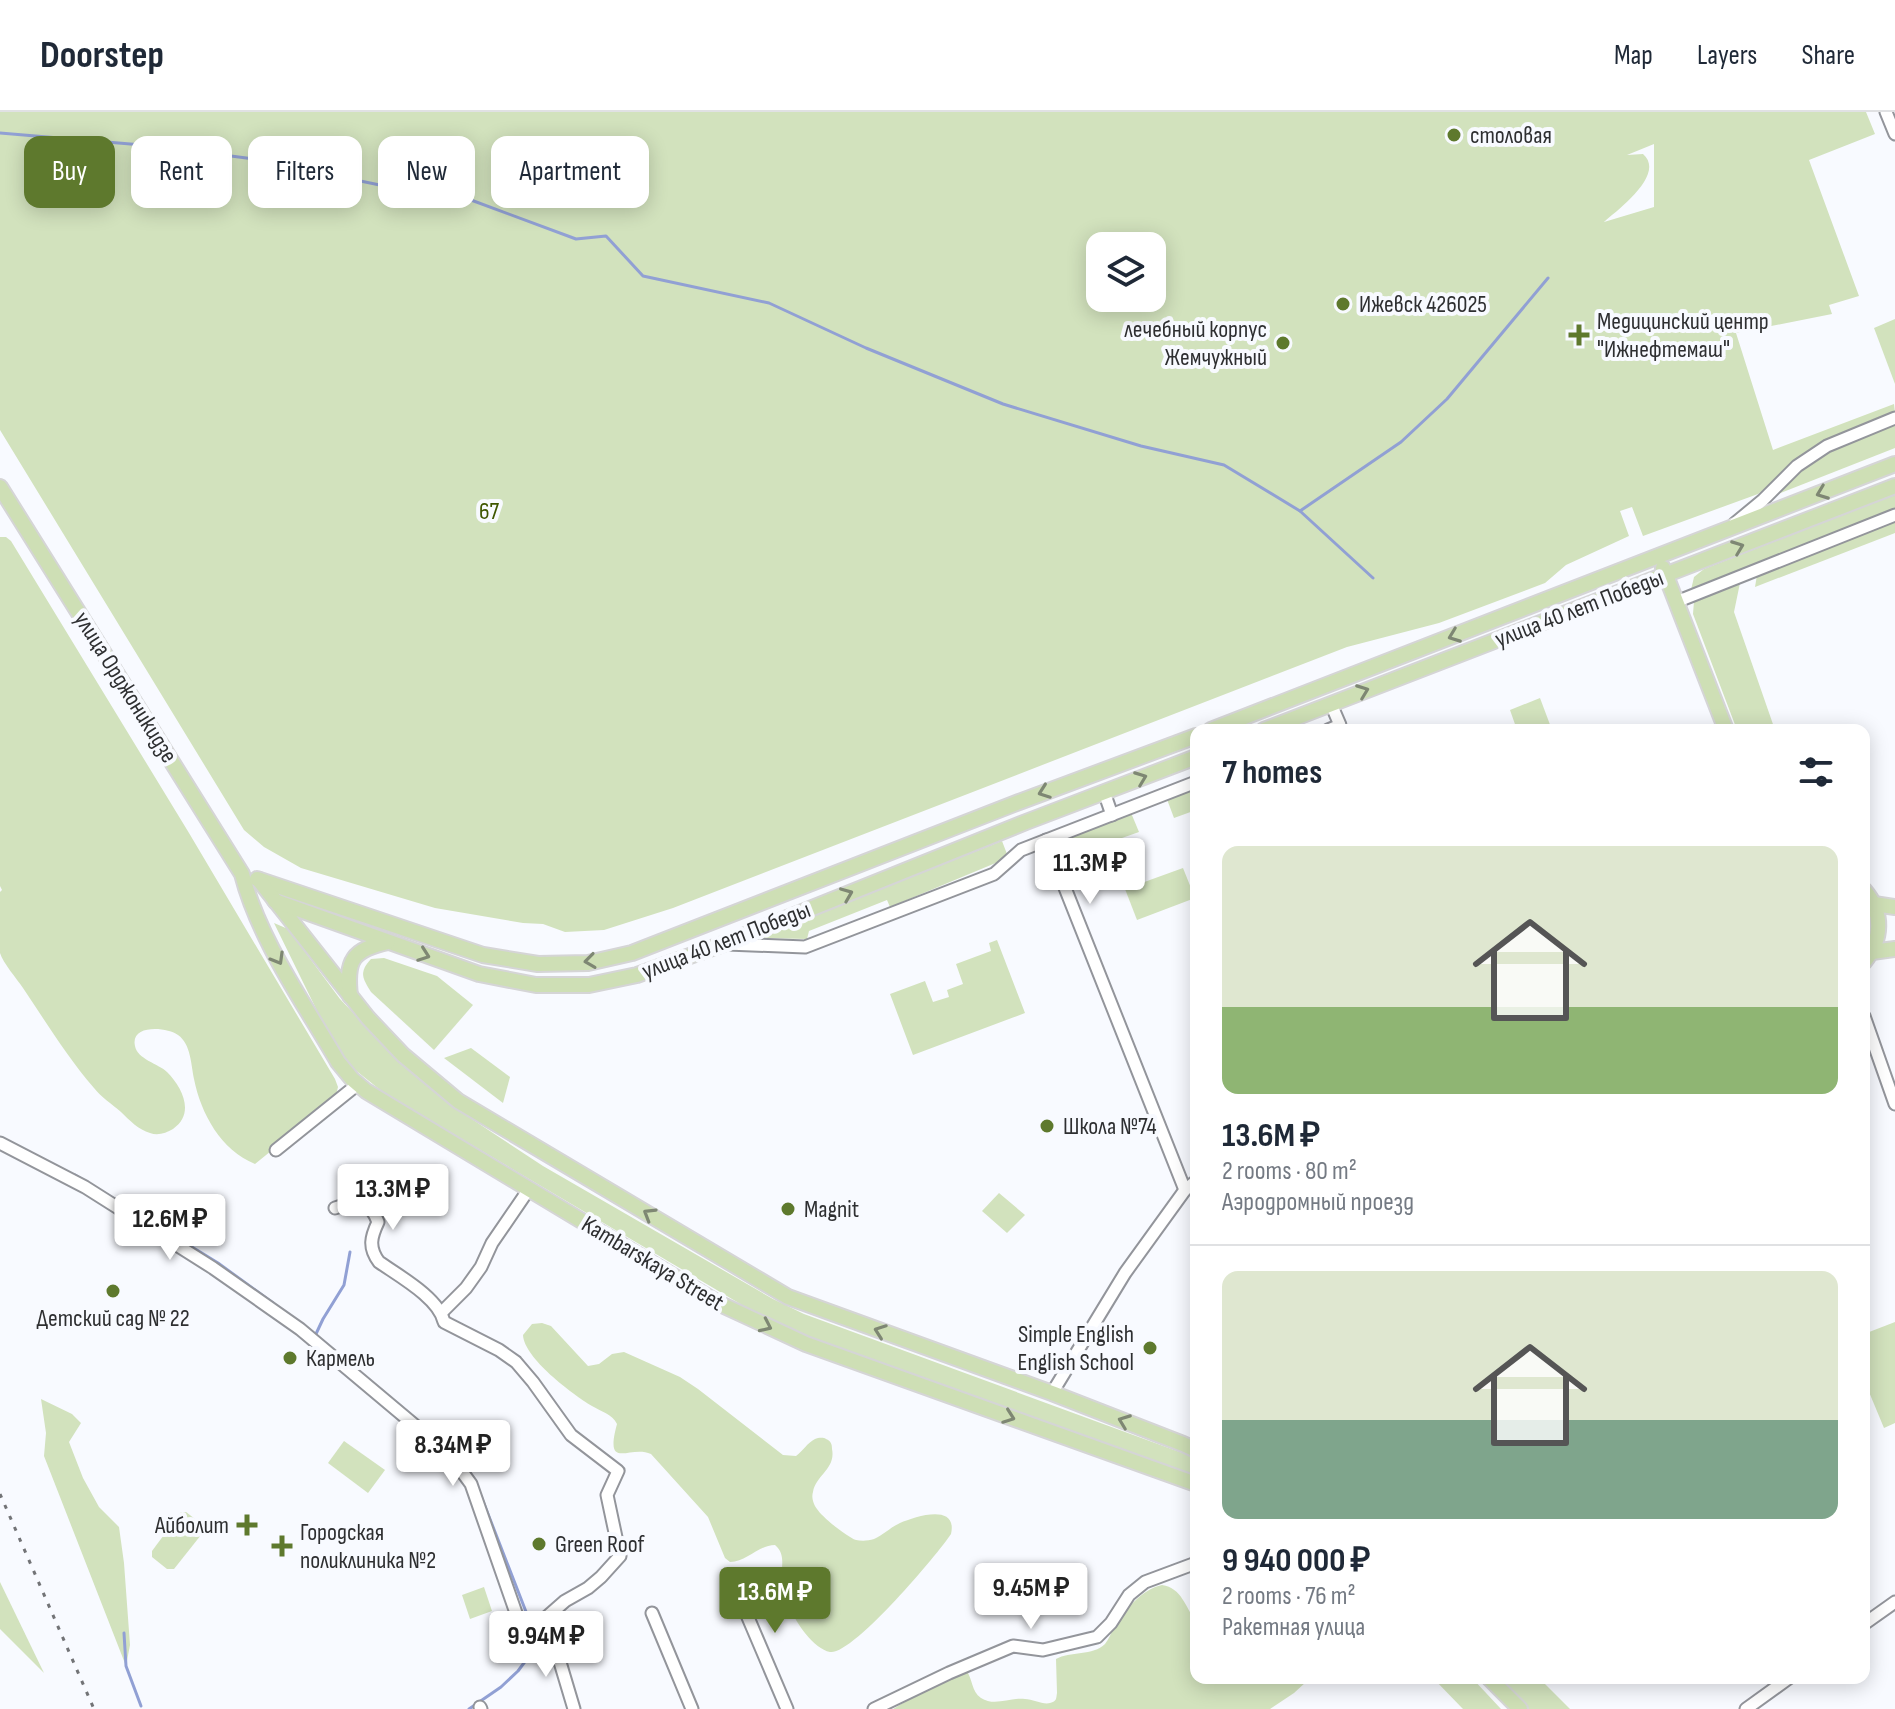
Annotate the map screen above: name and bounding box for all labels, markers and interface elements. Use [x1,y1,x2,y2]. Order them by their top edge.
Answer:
text: Doorstep [40,33,164,78]
text: Map [1614,39,1653,72]
text: Layers [1697,39,1757,72]
text: Share [1801,39,1855,72]
place label: столовая [1470,121,1552,150]
marker: столовая [1445,126,1463,144]
chip: Buy [24,136,115,208]
chip: Rent [131,136,232,208]
chip: Filters [248,136,362,208]
chip: New [378,136,475,208]
chip: Apartment [491,136,649,208]
map controls [1086,232,1166,312]
button: layers [1086,232,1166,312]
place label: Ижевск 426025 [1359,290,1487,319]
marker: Ижевск 426025 [1334,295,1352,313]
place label: Медицинский центр "Ижнефтемаш" [1597,307,1769,364]
place label: лечебный корпус Жемчужный [1124,315,1267,372]
marker: Медицинский центр "Ижнефтемаш" [1568,324,1590,346]
marker: лечебный корпус Жемчужный [1274,334,1292,352]
one-way arrow [1816,483,1830,500]
park label: 67 [479,497,499,526]
one-way arrow [1730,540,1744,557]
street label: улица 40 лет Победы [1491,563,1667,654]
street label: улица Орджоникидзе [68,606,184,768]
one-way arrow [1448,626,1462,643]
one-way arrow [1355,684,1369,701]
icon: filters [1794,750,1838,794]
text: 7 homes [1222,752,1322,793]
one-way arrow [1133,771,1147,788]
one-way arrow [1038,783,1052,799]
pin: 11.3M ₽ [1016,838,1164,906]
text: 11.3M ₽ [1053,848,1127,879]
one-way arrow [839,887,853,904]
street label: улица 40 лет Победы [638,895,814,986]
icon: home [1458,898,1602,1042]
one-way arrow [417,945,431,962]
one-way arrow [268,950,284,965]
one-way arrow [583,952,597,969]
place label: Школа №74 [1063,1112,1156,1141]
text: 13.6M ₽ [1222,1115,1320,1156]
marker: Школа №74 [1038,1117,1056,1135]
text: 2 rooms · 80 m² [1222,1156,1357,1187]
pin: 13.3M ₽ [319,1164,467,1232]
text: 13.3M ₽ [355,1174,431,1205]
text: Аэродромный проезд [1222,1187,1414,1218]
pin: 12.6M ₽ [96,1194,244,1262]
place label: Magnit [804,1195,859,1224]
marker: Magnit [779,1200,797,1218]
text: 12.6M ₽ [132,1204,208,1235]
one-way arrow [643,1208,658,1224]
street label: Kambarskaya Street [576,1210,729,1317]
marker: Детский сад № 22 [104,1282,122,1300]
place label: Детский сад № 22 [36,1304,190,1333]
one-way arrow [758,1316,773,1332]
place label: Simple English English School [1018,1320,1134,1377]
icon: home [1458,1323,1602,1467]
one-way arrow [874,1324,888,1340]
marker: Simple English English School [1141,1339,1159,1357]
place label: Кармель [306,1344,375,1373]
marker: Кармель [281,1349,299,1367]
one-way arrow [1002,1408,1016,1424]
one-way arrow [1118,1414,1132,1431]
pin: 8.34M ₽ [379,1420,527,1488]
text: 8.34M ₽ [414,1430,492,1461]
place label: Айболит [154,1511,229,1540]
marker: Айболит [236,1514,258,1536]
place label: Городская поликлиника №2 [300,1518,436,1575]
place label: Green Roof [555,1530,646,1559]
marker: Городская поликлиника №2 [271,1535,293,1557]
marker: Green Roof [530,1535,548,1553]
text: 9 940 000 ₽ [1222,1540,1370,1581]
pin: 9.45M ₽ [957,1563,1105,1631]
pin: 13.6M ₽ [701,1567,849,1635]
text: 9.45M ₽ [992,1573,1070,1604]
text: 13.6M ₽ [737,1577,813,1608]
text: 2 rooms · 76 m² [1222,1581,1356,1612]
pin: 9.94M ₽ [472,1611,620,1679]
text: Ракетная улица [1222,1612,1365,1643]
text: 9.94M ₽ [507,1621,585,1652]

